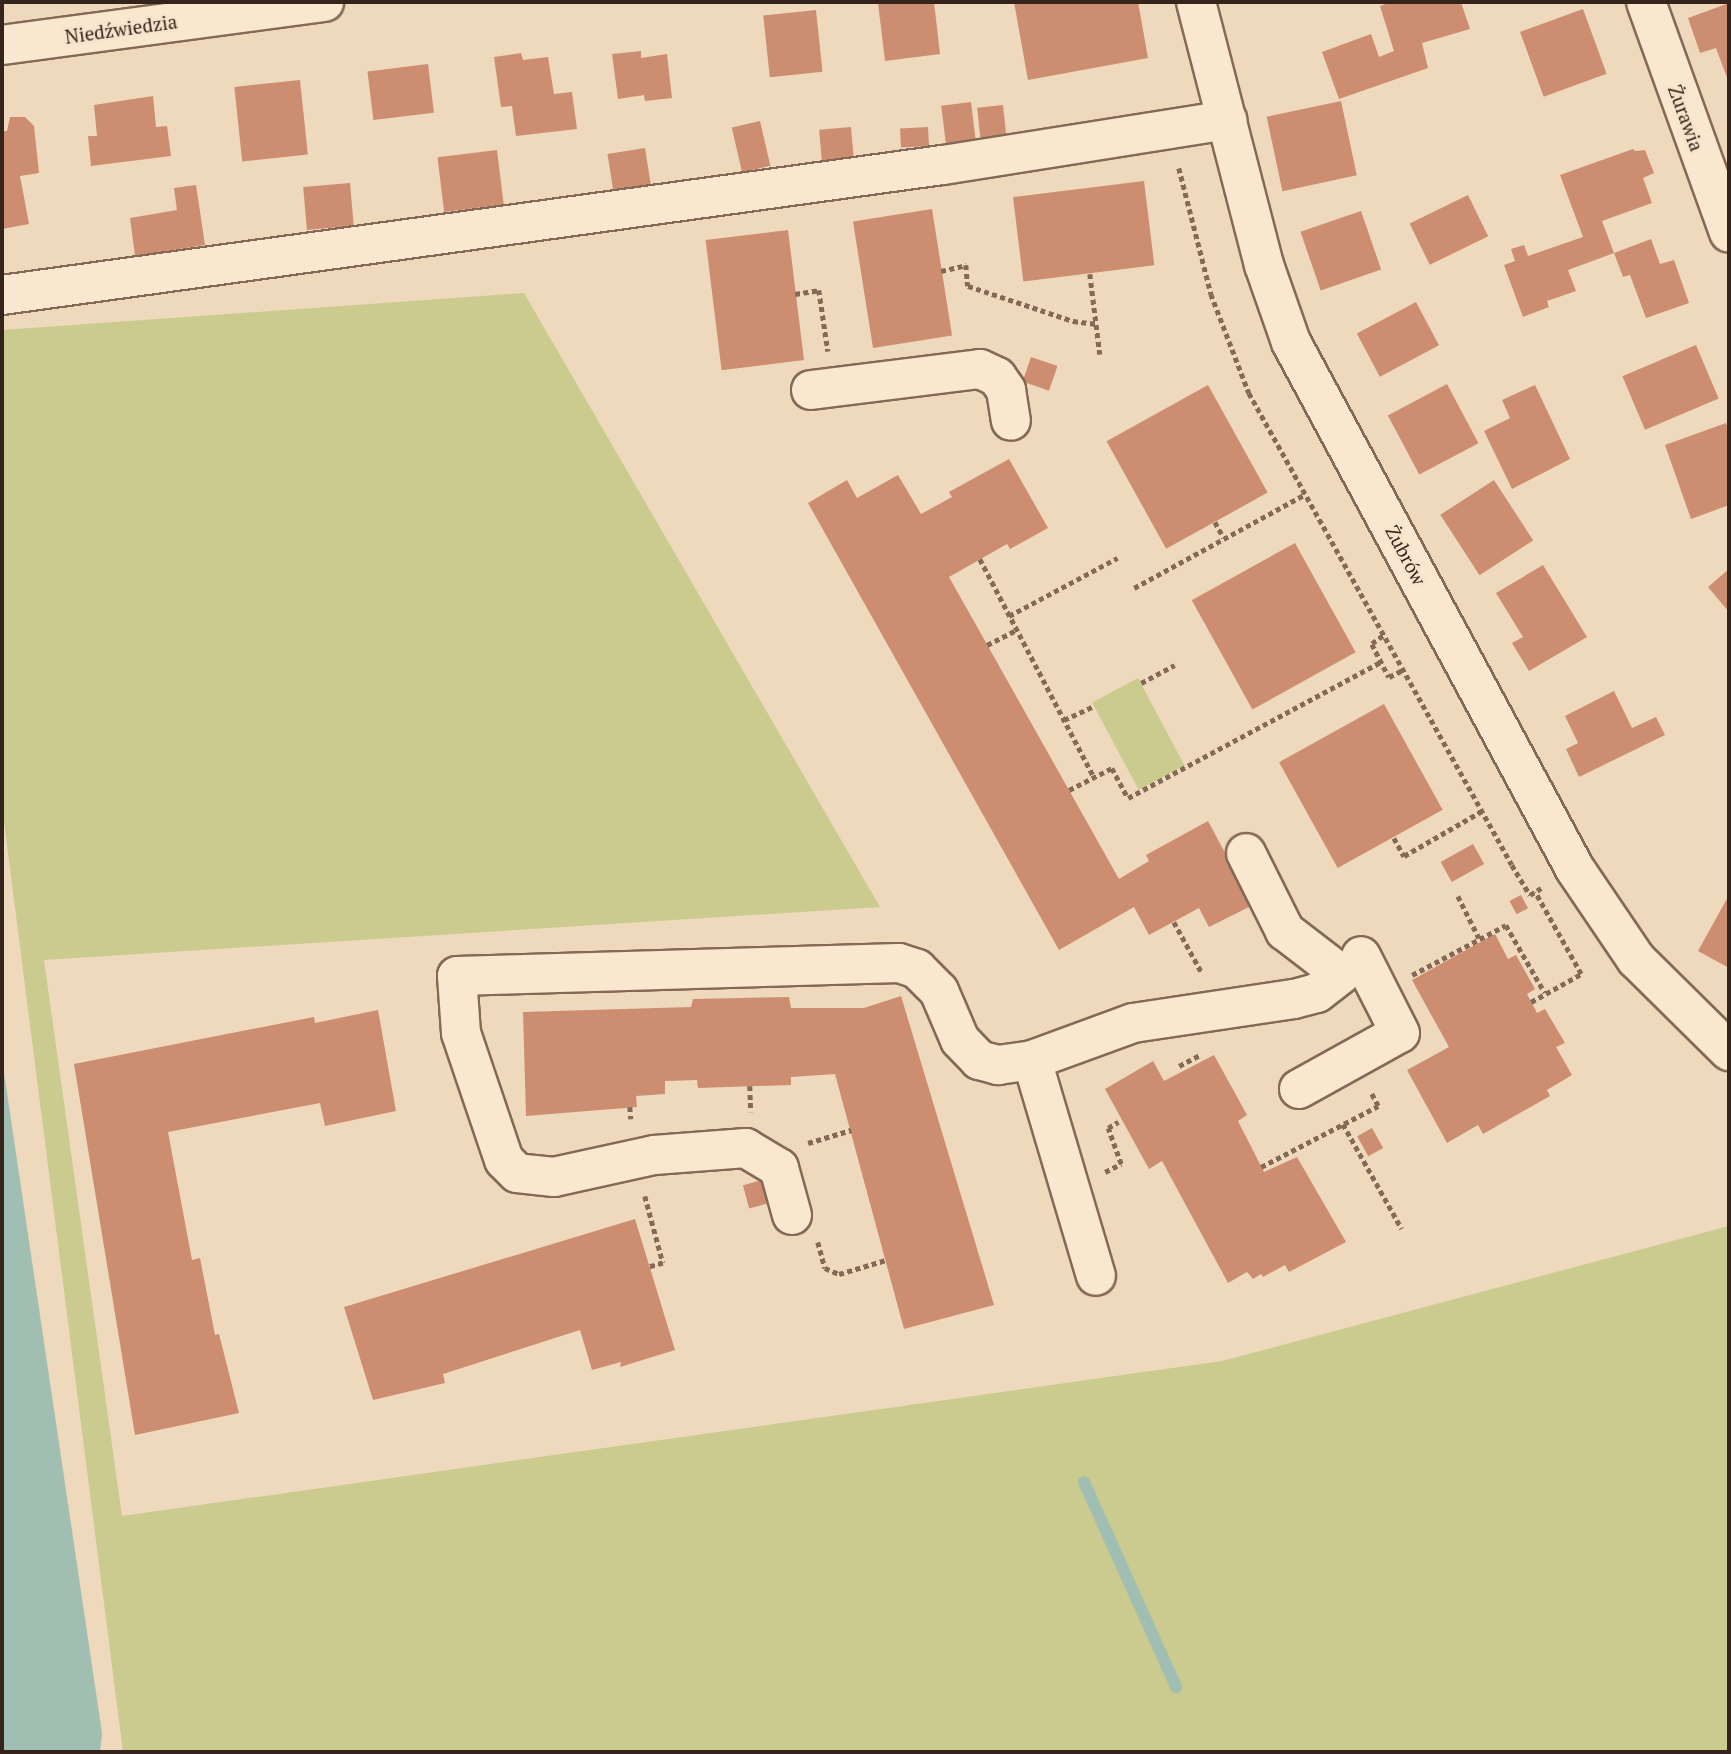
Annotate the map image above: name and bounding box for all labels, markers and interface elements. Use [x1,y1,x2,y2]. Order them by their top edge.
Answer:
street label: Niedźwiedzia [63,10,179,48]
street label: Żurawia [1664,82,1708,154]
street label: Żubrów [1381,521,1431,589]

